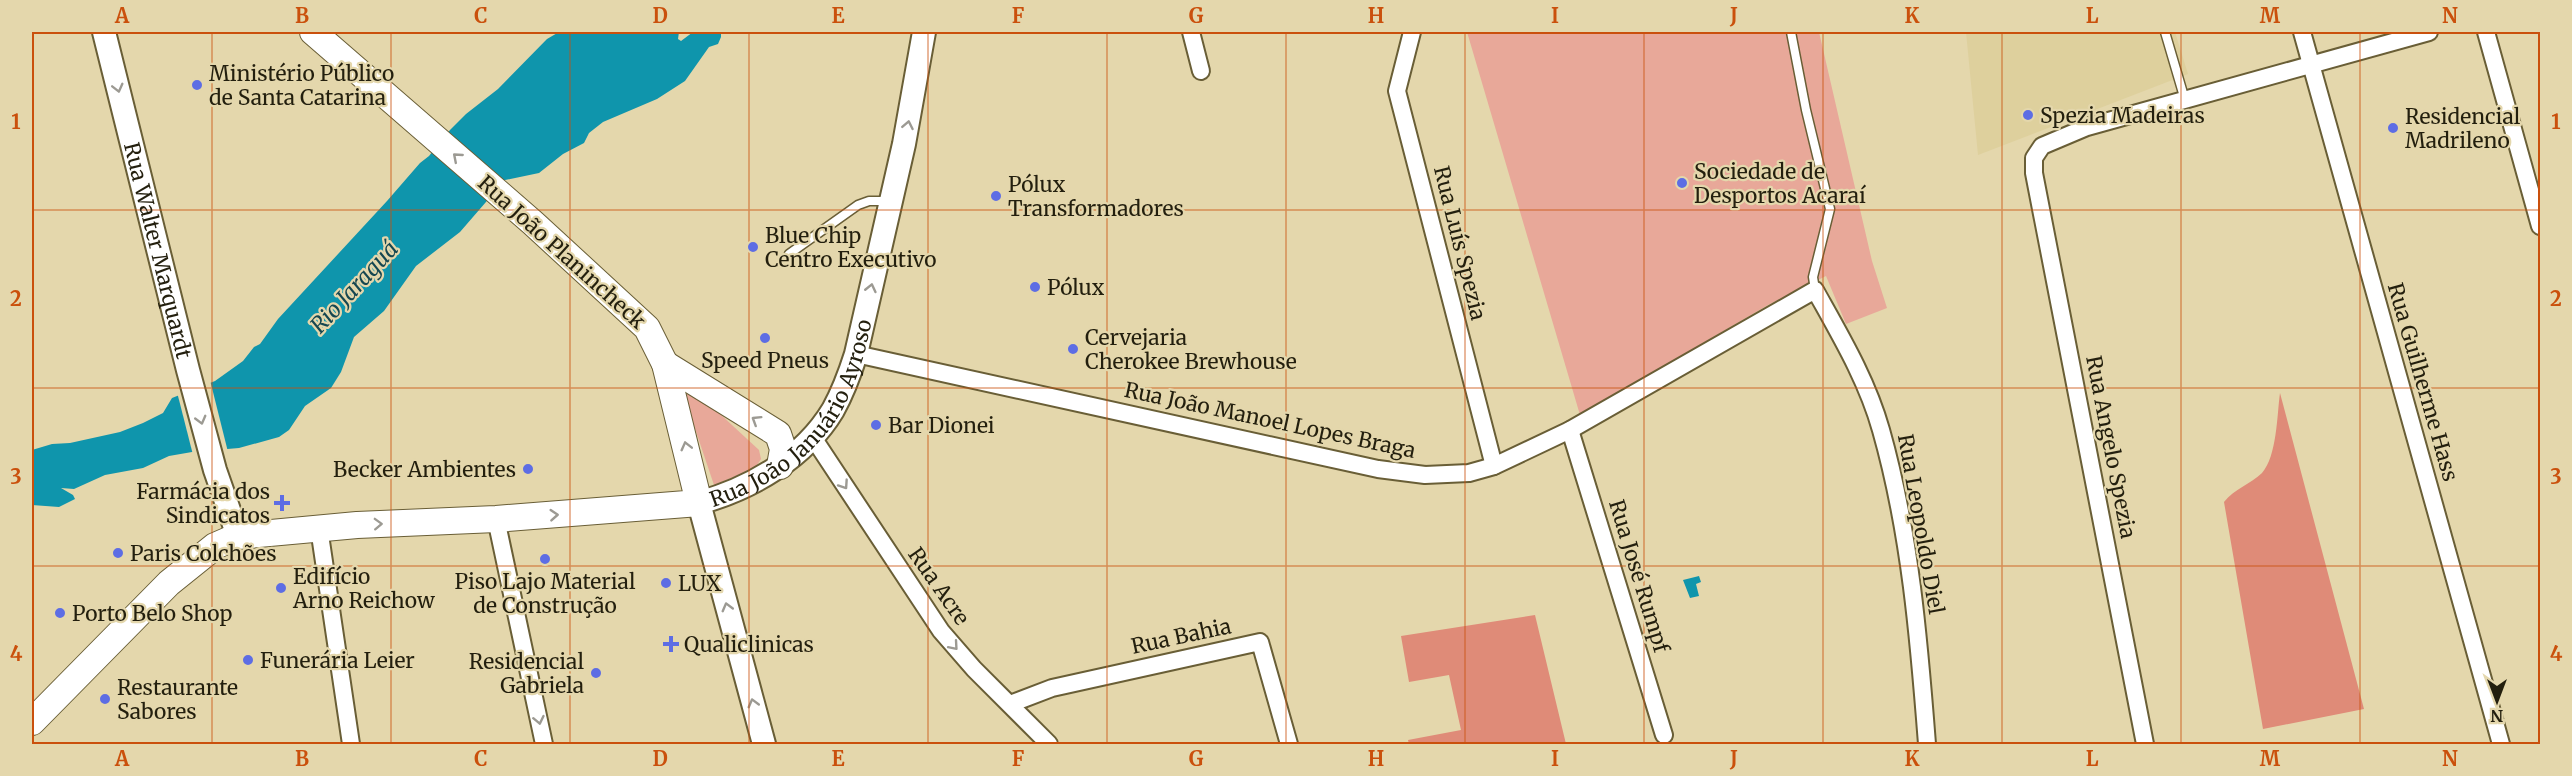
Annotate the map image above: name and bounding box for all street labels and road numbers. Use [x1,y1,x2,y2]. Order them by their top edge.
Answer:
street label: Rua Walter Marquardt [118,139,198,361]
street label: Rua Luís Spezia [1428,163,1492,323]
street label: Rua João Planincheck [472,169,652,335]
street label: Rua Guilherme Hass [2382,280,2464,484]
street label: Rua João Januário Ayroso [706,316,877,512]
street label: Rua Angelo Spezia [2080,353,2142,541]
street label: Rua João Manoel Lopes Braga [1122,376,1418,464]
street label: Rua Leopoldo Diel [1892,432,1950,617]
street label: Rua José Rumpf [1603,496,1675,657]
street label: Rua Acre [902,542,976,630]
street label: Rua Bahia [1129,612,1233,660]

